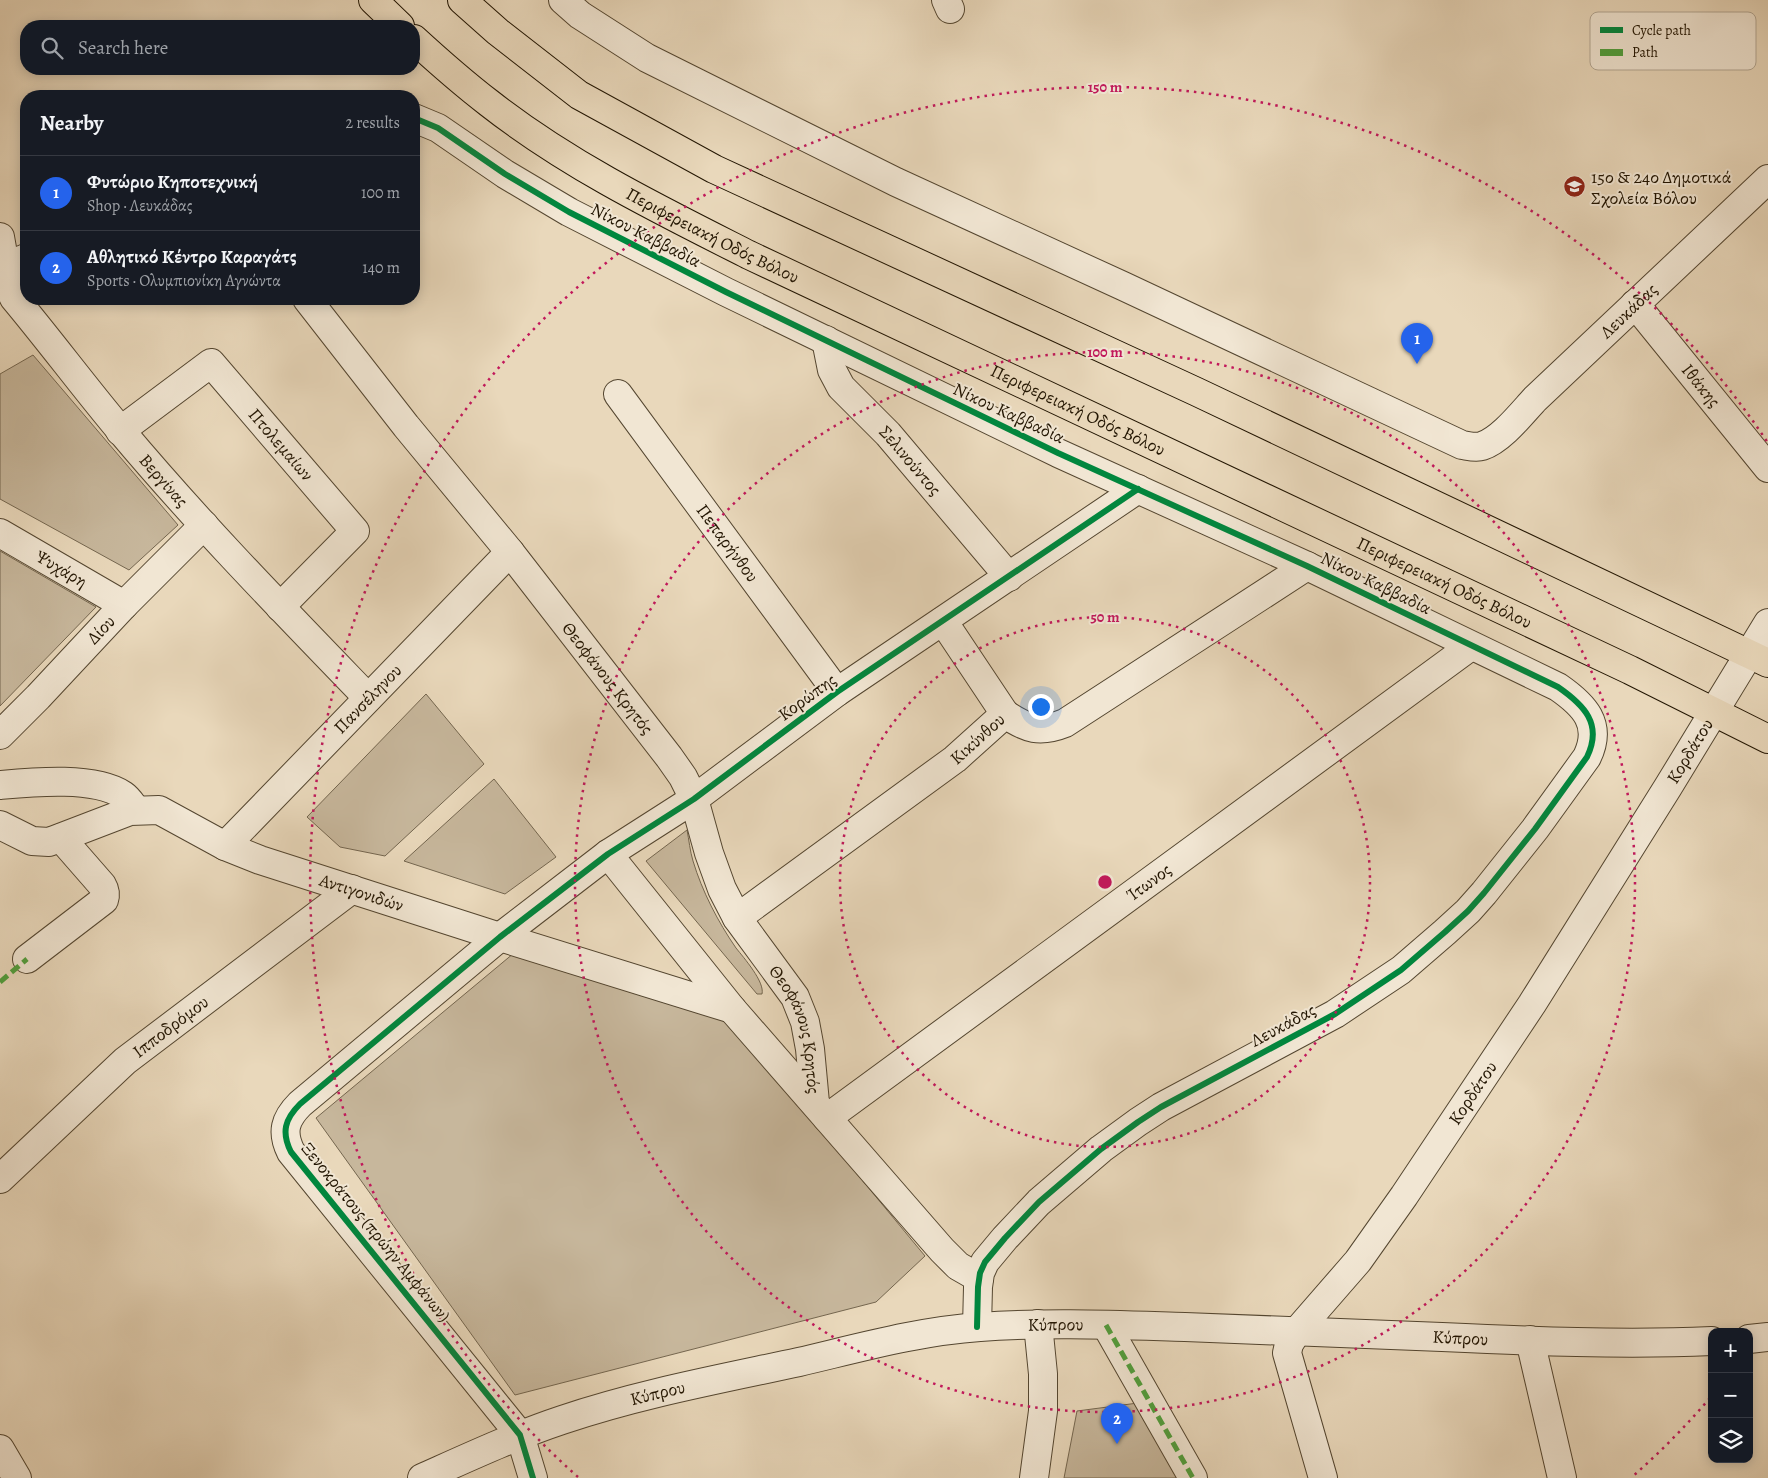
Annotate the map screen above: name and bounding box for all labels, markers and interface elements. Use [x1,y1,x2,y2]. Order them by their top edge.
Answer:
legend [1590,12,1756,70]
search box [20,20,420,75]
text: Cycle path [1632,21,1692,40]
icon: search [38,34,66,62]
text: Search here [78,35,168,61]
text: Path [1632,43,1659,62]
text: 150 m [1088,77,1123,97]
text: Nearby [40,109,103,137]
text: 2 results [345,112,400,134]
place label: 15ο & 24ο Δημοτικά Σχολεία Βόλου [1591,165,1732,210]
text: Φυτώριο Κηποτεχνική [87,169,258,195]
school or university icon: 15ο & 24ο Δημοτικά Σχολεία Βόλου [1563,175,1587,199]
text: 1 [53,182,59,204]
text: 100 m [361,182,400,204]
street label: Περιφερειακή Οδός Βόλου [622,182,803,289]
text: Shop · Λευκάδας [87,195,193,217]
street label: Νίκου Καββαδία [587,197,705,273]
text: Αθλητικό Κέντρο Καραγάτς [87,244,297,270]
text: 2 [52,257,60,279]
text: 140 m [362,257,400,279]
text: Sports · Ολυμπιονίκη Αγνώντα [87,270,281,292]
street label: Λευκάδας [1594,278,1663,344]
pin: 1 [1401,323,1433,364]
text: 100 m [1087,342,1123,362]
street label: Περιφερειακή Οδός Βόλου [987,358,1169,462]
street label: Ιθάκης [1676,359,1726,412]
street label: Νίκου Καββαδία [949,377,1069,449]
street label: Πτολεμαίων [243,403,319,486]
street label: Σελινούντος [874,420,947,501]
street label: Βεργίνας [134,449,194,512]
street label: Πεπαρήνθου [691,499,764,587]
street label: Περιφερειακή Οδός Βόλου [1353,531,1536,634]
street label: Ψυχάρη [31,544,92,593]
street label: Νίκου Καββαδία [1317,546,1436,620]
text: 50 m [1090,607,1120,627]
street label: Δίου [81,610,121,649]
street label: Θεοφάνους Κρητός [557,617,659,739]
street label: Πανσέληνου [328,659,407,739]
street label: Κορώπης [773,668,841,726]
your location [1028,694,1054,720]
street label: Κικύνθου [945,708,1010,770]
street label: Κορδάτου [1661,714,1719,788]
street label: Ίτωνος [1121,858,1176,907]
street label: Αντιγονιδών [316,868,406,917]
centre of rings [1096,873,1114,891]
street label: Θεοφάνους Κρητός [763,960,826,1095]
street label: Ιπποδρόμου [128,990,213,1063]
street label: Λευκάδας [1245,998,1320,1053]
street label: Κορδάτου [1443,1056,1503,1129]
street label: Ξενοκράτους (πρώην Αμφάνων) [296,1137,456,1327]
street label: Κύπρου [1027,1312,1084,1337]
street label: Κύπρου [1432,1325,1489,1351]
map controls [1708,1328,1753,1463]
button: + [1708,1328,1753,1373]
button: − [1708,1373,1753,1418]
street label: Κύπρου [627,1375,687,1411]
pin: 2 [1101,1403,1133,1444]
button: layers [1708,1418,1753,1463]

